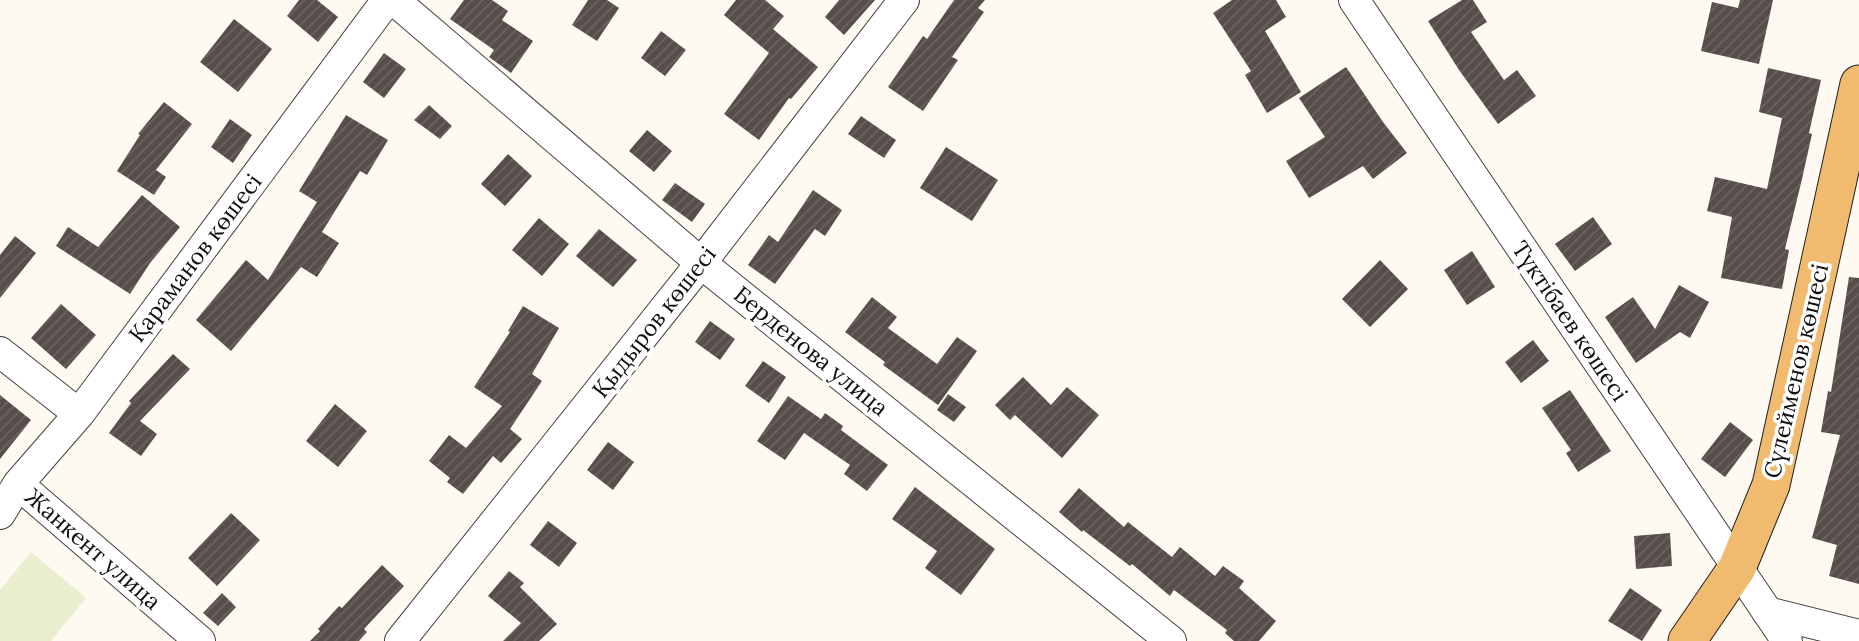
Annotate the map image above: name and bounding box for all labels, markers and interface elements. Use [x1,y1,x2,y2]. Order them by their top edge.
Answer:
street label: Қараманов көшесі [122,168,267,348]
street label: Түктібаев көшесі [1506,235,1635,406]
street label: Қыдыров көшесі [585,240,722,403]
street label: Сүлейменов көшесі [1757,261,1834,481]
street label: Берденова улица [728,279,895,422]
street label: Жанкент улица [19,482,167,616]

